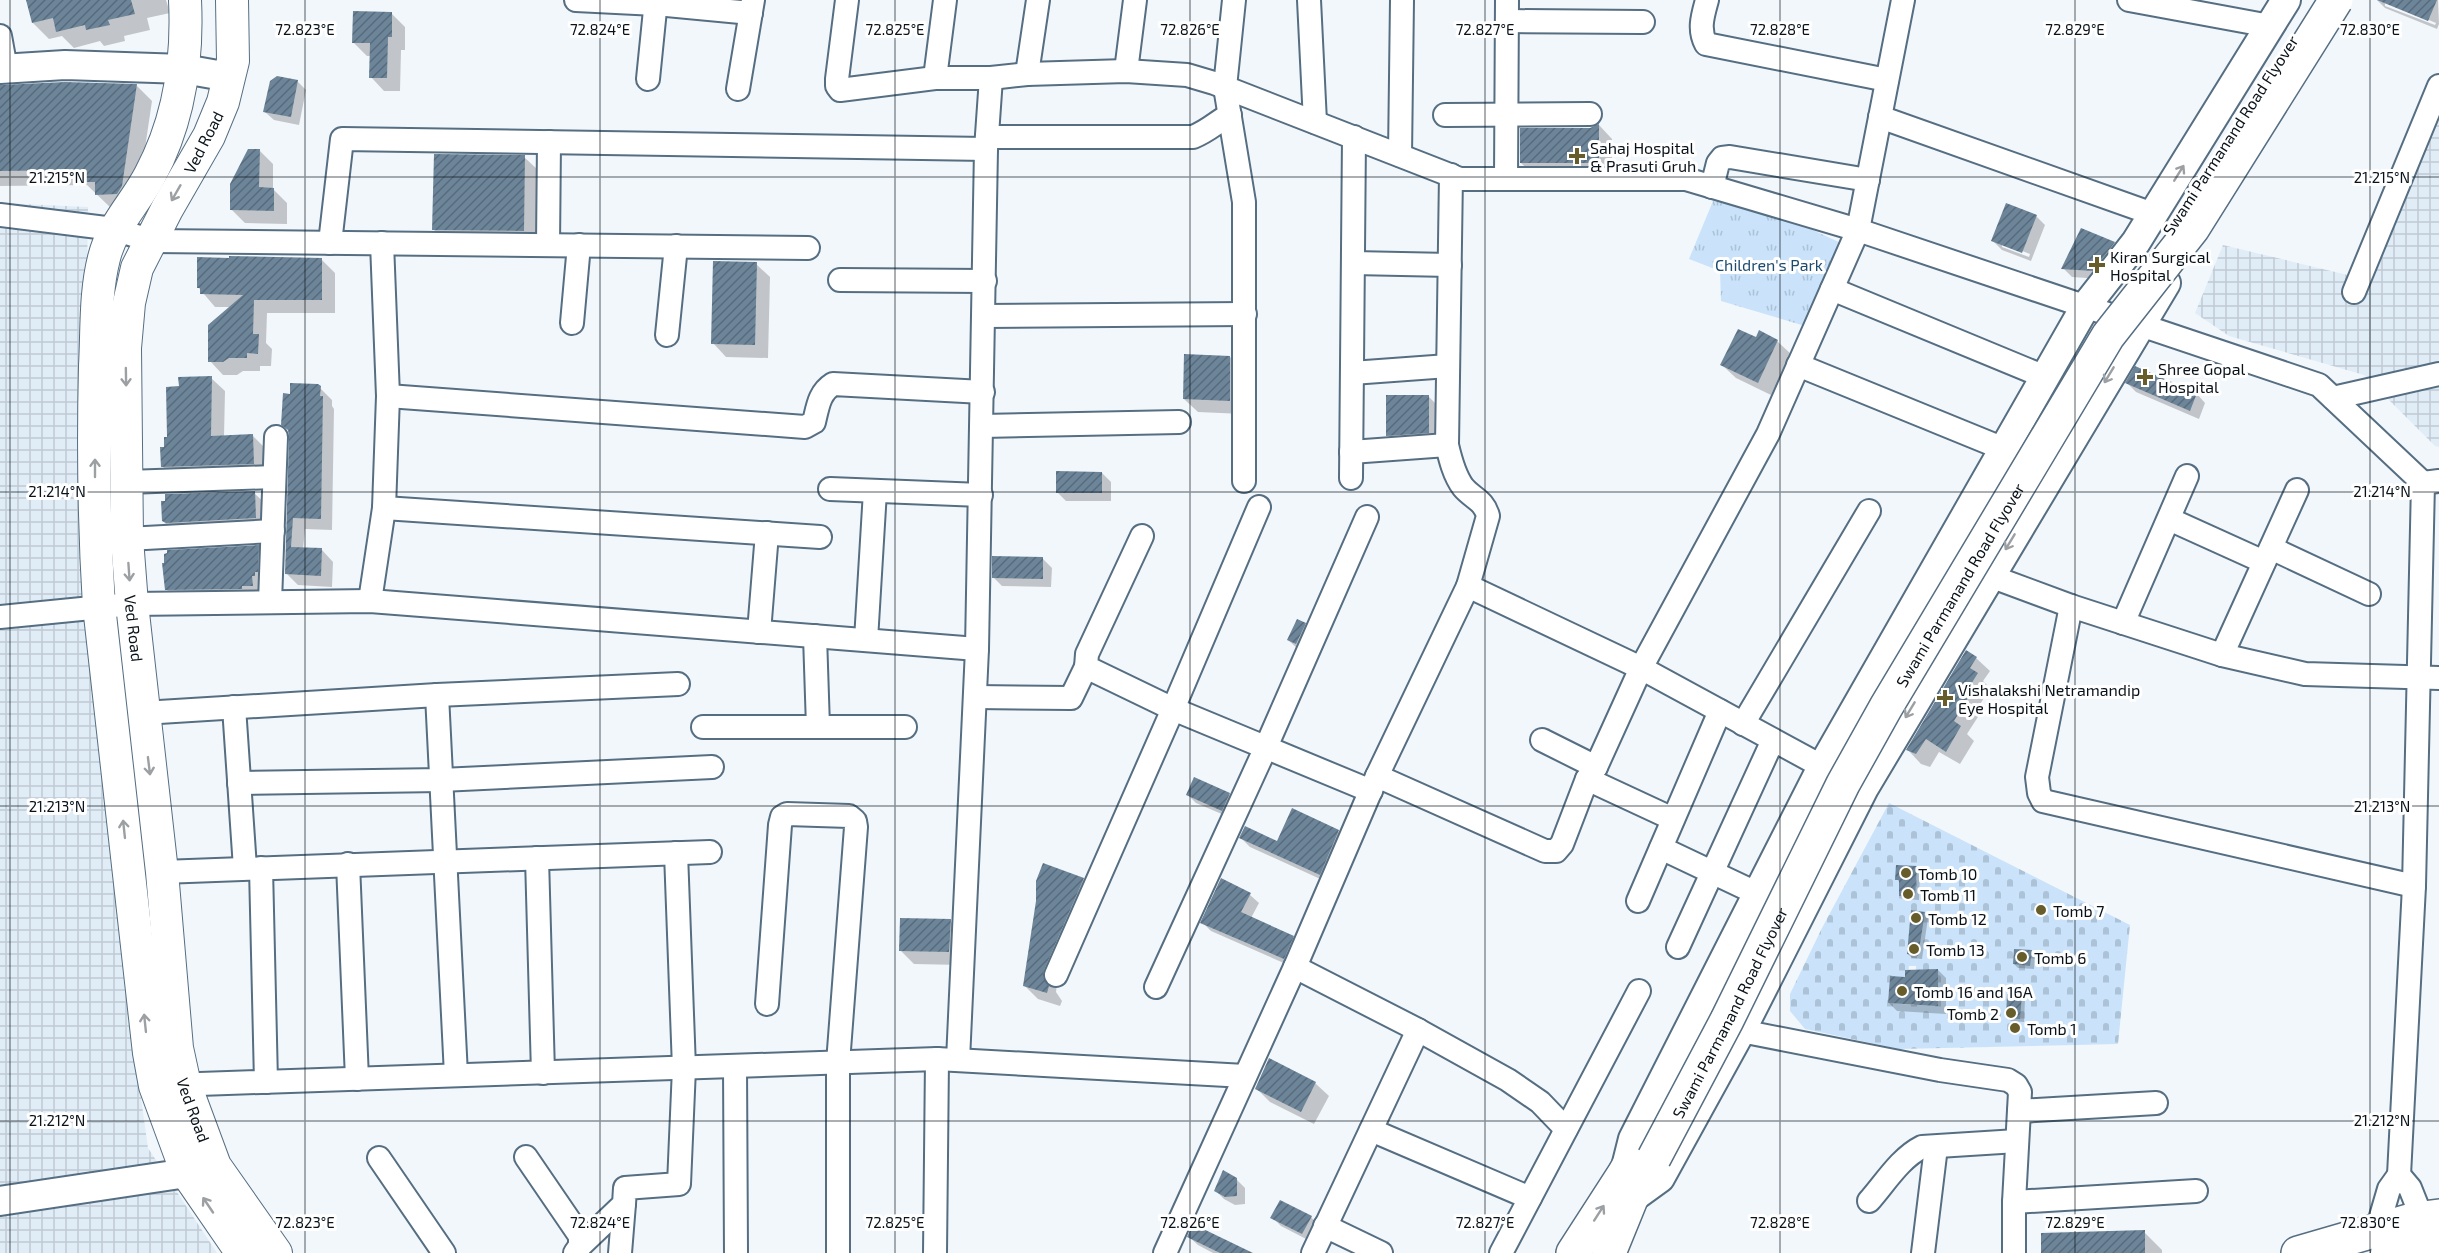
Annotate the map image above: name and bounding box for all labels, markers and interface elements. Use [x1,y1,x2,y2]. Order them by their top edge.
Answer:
text: 72.823°E [275,20,335,38]
text: 72.824°E [570,20,630,38]
text: 72.825°E [866,20,924,38]
text: 72.826°E [1160,20,1220,38]
text: 72.827°E [1456,20,1514,38]
text: 72.828°E [1750,20,1810,38]
text: 72.829°E [2045,20,2105,38]
text: 72.830°E [2340,20,2400,38]
street label: Swami Parmanand Road Flyover [2158,31,2302,238]
street label: Ved Road [179,108,227,176]
place label: Sahaj Hospital & Prasuti Gruh [1590,138,1696,175]
marker: Sahaj Hospital & Prasuti Gruh [1568,147,1586,165]
one-way arrow [2172,164,2185,181]
text: 21.215°N [29,168,85,186]
text: 21.215°N [2354,168,2410,186]
one-way arrow [170,184,182,201]
place label: Kiran Surgical Hospital [2110,247,2210,284]
park label: Children's Park [1715,255,1823,274]
marker: Kiran Surgical Hospital [2088,256,2106,274]
place label: Shree Gopal Hospital [2158,359,2245,396]
one-way arrow [120,366,132,386]
one-way arrow [2103,366,2115,383]
marker: Shree Gopal Hospital [2136,368,2154,386]
one-way arrow [89,458,101,478]
street label: Swami Parmanand Road Flyover [1891,479,2028,690]
text: 21.214°N [28,482,86,500]
text: 21.214°N [2353,482,2411,500]
one-way arrow [2004,533,2016,550]
one-way arrow [124,561,135,581]
street label: Ved Road [122,594,148,663]
place label: Vishalakshi Netramandip Eye Hospital [1958,680,2140,717]
marker: Vishalakshi Netramandip Eye Hospital [1936,689,1954,707]
one-way arrow [1904,701,1916,718]
one-way arrow [144,755,155,775]
text: 21.213°N [29,797,85,815]
text: 21.213°N [2354,797,2410,815]
one-way arrow [118,820,129,839]
place label: Tomb 10 [1918,864,1977,883]
marker: Tomb 10 [1899,866,1913,880]
place label: Tomb 11 [1920,885,1976,904]
marker: Tomb 11 [1901,887,1915,901]
place label: Tomb 7 [2053,901,2105,920]
street label: Swami Parmanand Road Flyover [1668,903,1791,1121]
marker: Tomb 7 [2034,903,2048,917]
place label: Tomb 12 [1928,909,1987,928]
marker: Tomb 12 [1909,911,1923,925]
place label: Tomb 13 [1926,940,1985,959]
marker: Tomb 13 [1907,942,1921,956]
place label: Tomb 6 [2034,948,2086,967]
marker: Tomb 6 [2015,950,2029,964]
place label: Tomb 16 and 16A [1914,982,2033,1001]
marker: Tomb 16 and 16A [1895,984,1909,998]
place label: Tomb 2 [1947,1004,1999,1023]
marker: Tomb 2 [2004,1006,2018,1020]
one-way arrow [140,1013,151,1033]
place label: Tomb 1 [2027,1019,2077,1038]
marker: Tomb 1 [2008,1021,2022,1035]
street label: Ved Road [174,1076,215,1144]
text: 21.212°N [29,1111,85,1129]
text: 21.212°N [2354,1111,2410,1129]
one-way arrow [202,1197,214,1213]
one-way arrow [1592,1205,1605,1222]
text: 72.823°E [275,1213,335,1231]
text: 72.824°E [570,1213,630,1231]
text: 72.825°E [866,1213,924,1231]
text: 72.826°E [1160,1213,1220,1231]
text: 72.827°E [1456,1213,1514,1231]
text: 72.828°E [1750,1213,1810,1231]
text: 72.829°E [2045,1213,2105,1231]
text: 72.830°E [2340,1213,2400,1231]

